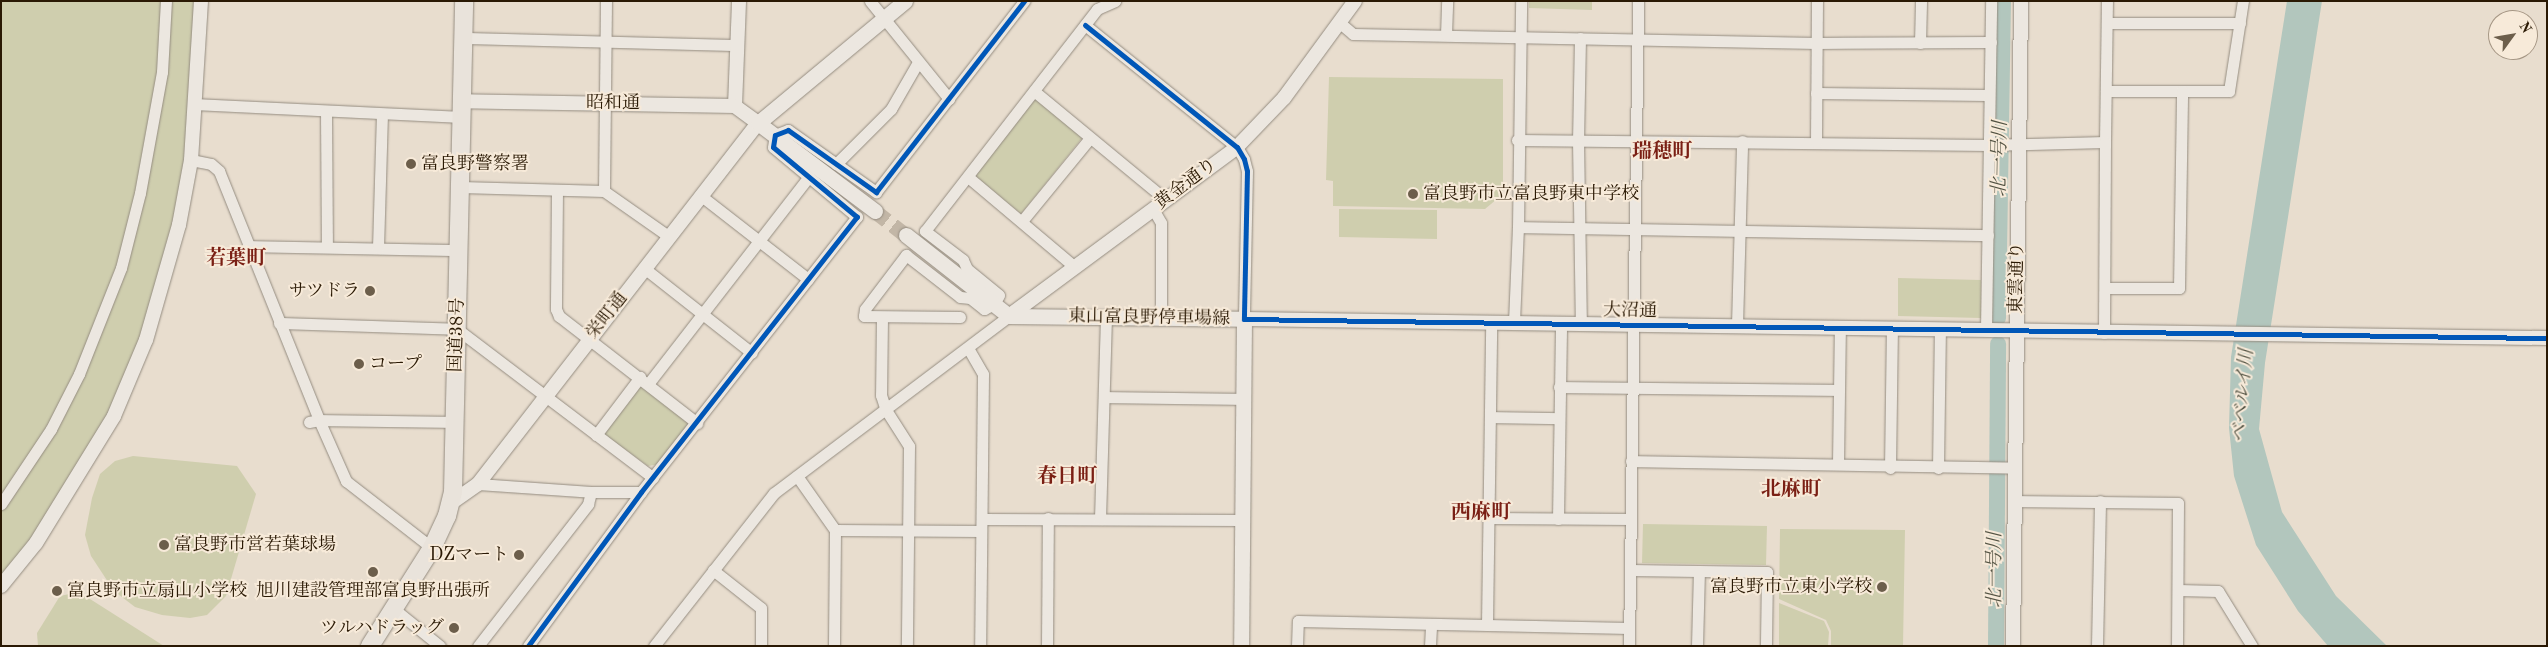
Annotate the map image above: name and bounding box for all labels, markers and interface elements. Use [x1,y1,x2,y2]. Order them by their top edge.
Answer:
north arrow [2488,10,2538,60]
text: N [2516,19,2534,36]
street label: 昭和通 [586,92,640,114]
water label: 北一号川 [1989,121,2013,197]
district label: 瑞穂町 [1632,140,1692,164]
place label: 富良野警察署 [421,153,529,175]
street label: 黄金通り [1151,154,1221,214]
marker: 富良野警察署 [405,158,417,170]
place label: 富良野市立富良野東中学校 [1423,183,1639,205]
marker: 富良野市立富良野東中学校 [1407,188,1419,200]
street label: 東雲通り [2006,242,2028,314]
district label: 若葉町 [206,247,266,271]
place label: サツドラ [288,280,360,302]
marker: サツドラ [364,285,376,297]
street label: 栄町通 [582,288,632,344]
street label: 国道38号 [445,297,469,373]
street label: 大沼通 [1603,300,1657,322]
street label: 東山富良野停車場線 [1068,306,1230,330]
water label: ベベルイ川 [2229,348,2259,444]
place label: コープ [369,353,423,375]
marker: コープ [353,358,365,370]
district label: 春日町 [1037,465,1097,489]
district label: 北麻町 [1761,478,1821,502]
district label: 西麻町 [1451,501,1511,525]
water label: 北一号川 [1985,532,2007,608]
place label: 富良野市営若葉球場 [174,534,336,556]
marker: 富良野市営若葉球場 [158,539,170,551]
place label: DZマート [429,544,509,566]
marker: DZマート [513,549,525,561]
marker: 旭川建設管理部富良野出張所 [367,566,379,578]
place label: 富良野市立東小学校 [1710,576,1872,598]
place label: 富良野市立扇山小学校 [67,580,247,602]
place label: 旭川建設管理部富良野出張所 [256,580,490,602]
marker: 富良野市立東小学校 [1876,581,1888,593]
marker: 富良野市立扇山小学校 [51,585,63,597]
place label: ツルハドラッグ [318,617,444,639]
marker: ツルハドラッグ [448,622,460,634]

